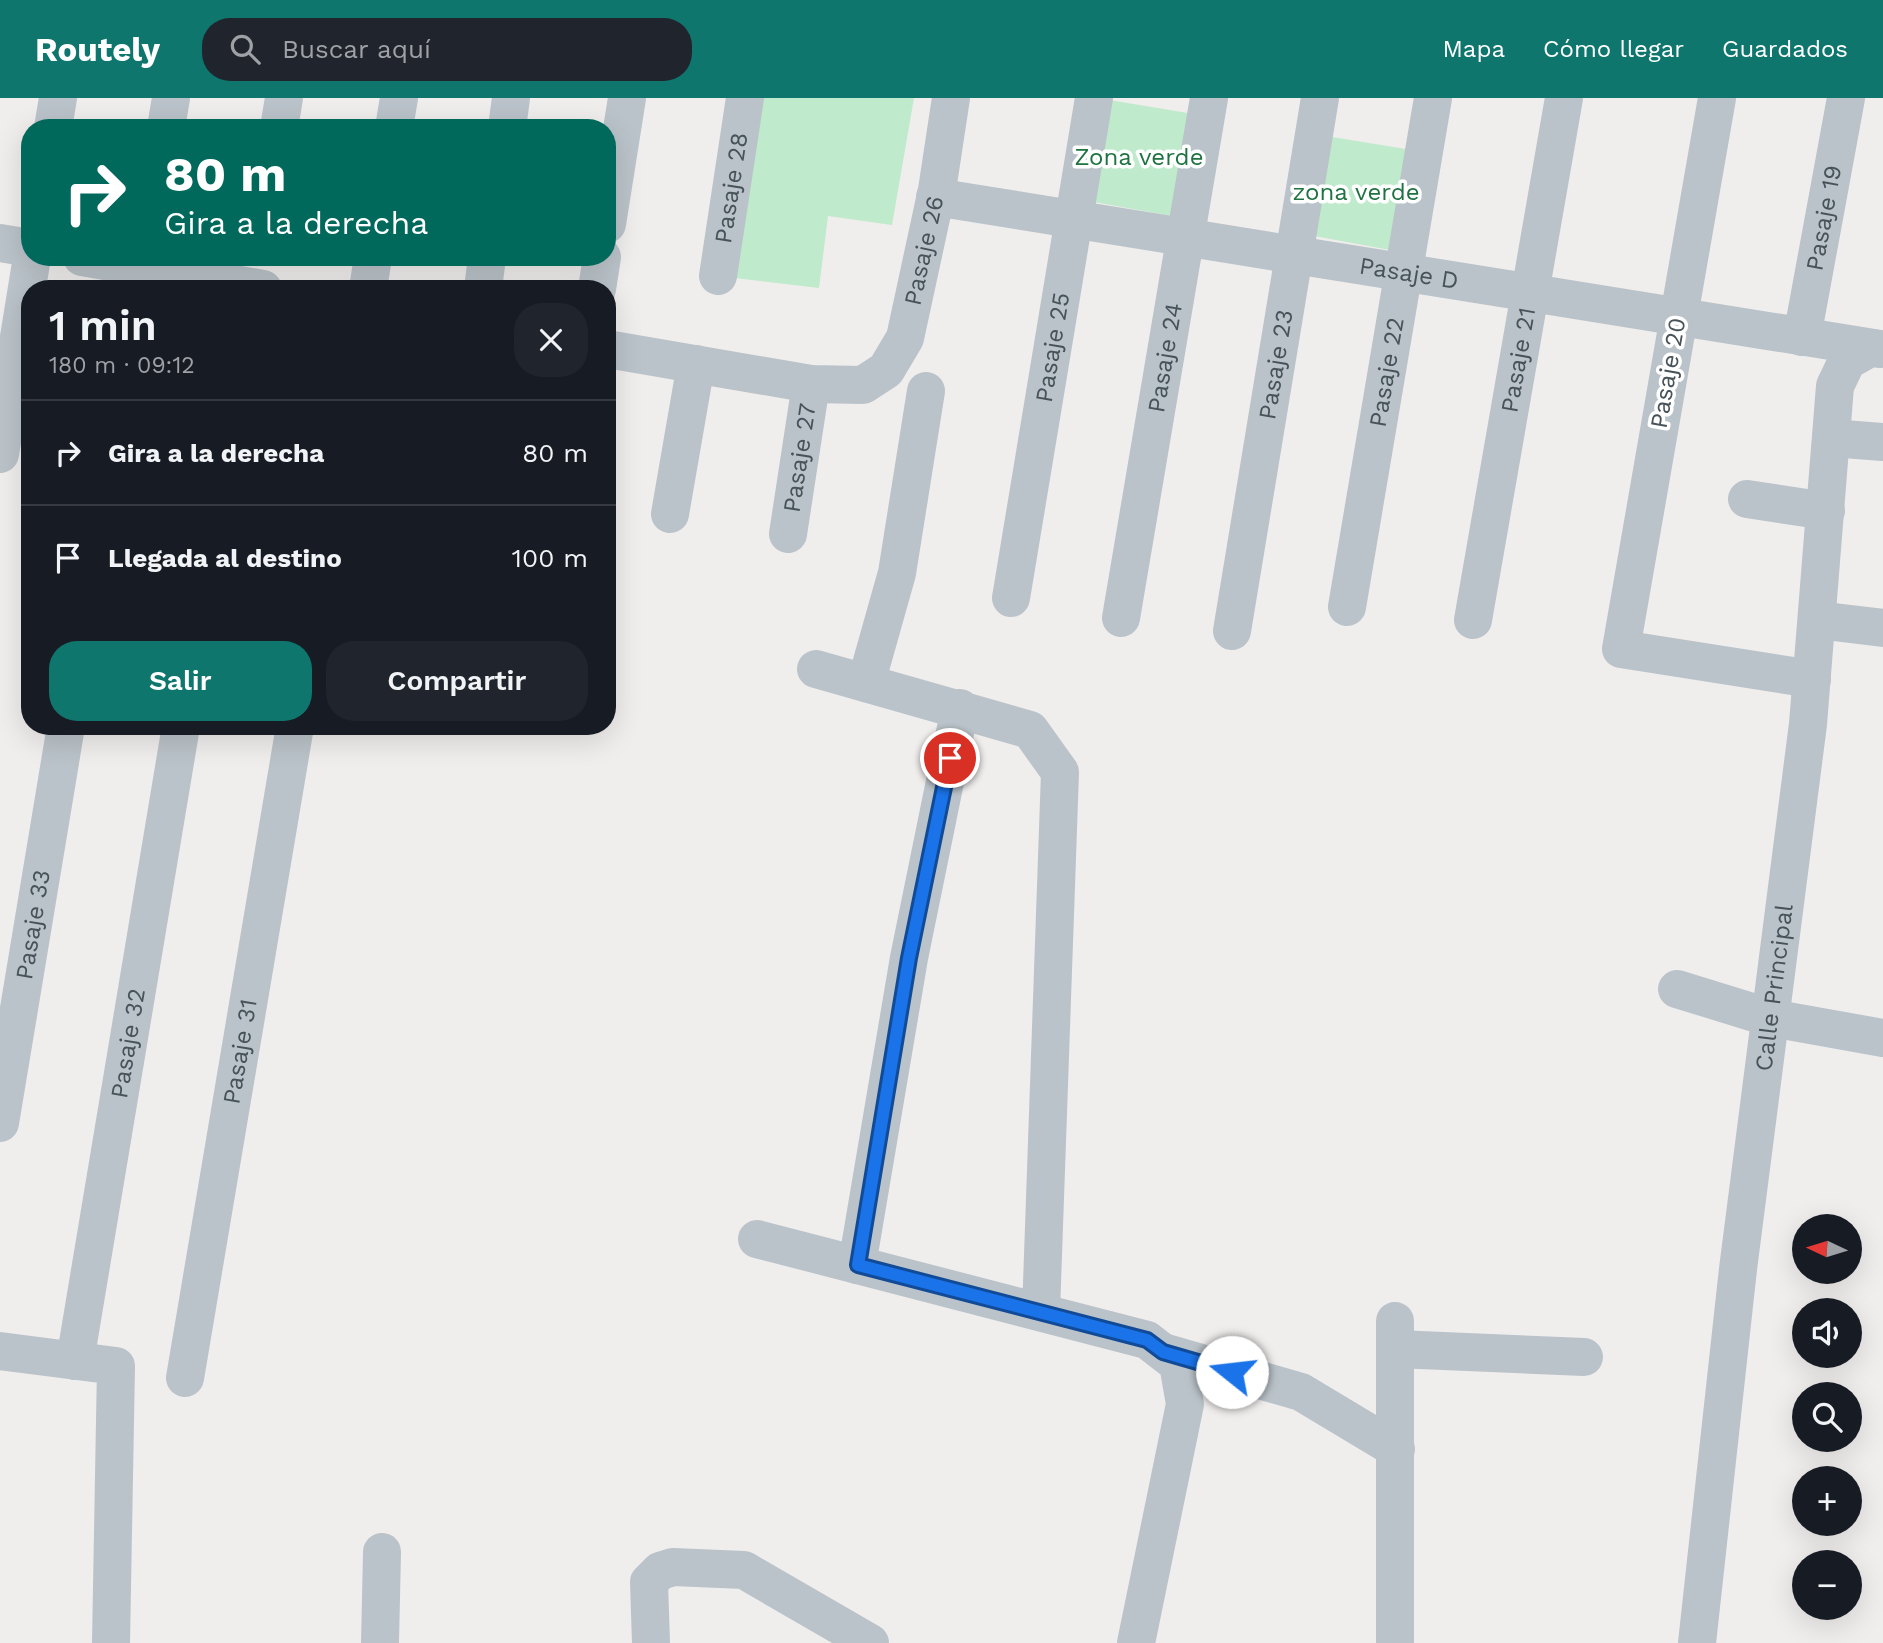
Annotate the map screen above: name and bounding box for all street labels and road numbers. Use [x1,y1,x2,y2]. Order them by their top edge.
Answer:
street label: Pasaje 28 [709,131,754,245]
street label: Pasaje 19 [1800,163,1847,273]
street label: Pasaje 26 [898,193,949,308]
street label: Pasaje D [1357,251,1461,295]
street label: Pasaje 25 [1030,290,1075,404]
street label: Pasaje 24 [1142,301,1188,415]
street label: Pasaje 21 [1495,305,1541,415]
street label: Pasaje 23 [1253,308,1299,422]
street label: Pasaje 22 [1364,315,1410,429]
street label: Pasaje 20 [1645,316,1691,430]
street label: Pasaje 27 [778,401,822,514]
street label: Pasaje 33 [10,868,56,982]
street label: Calle Principal [1750,902,1799,1073]
street label: Pasaje 32 [105,986,151,1100]
street label: Pasaje 31 [217,997,263,1106]

